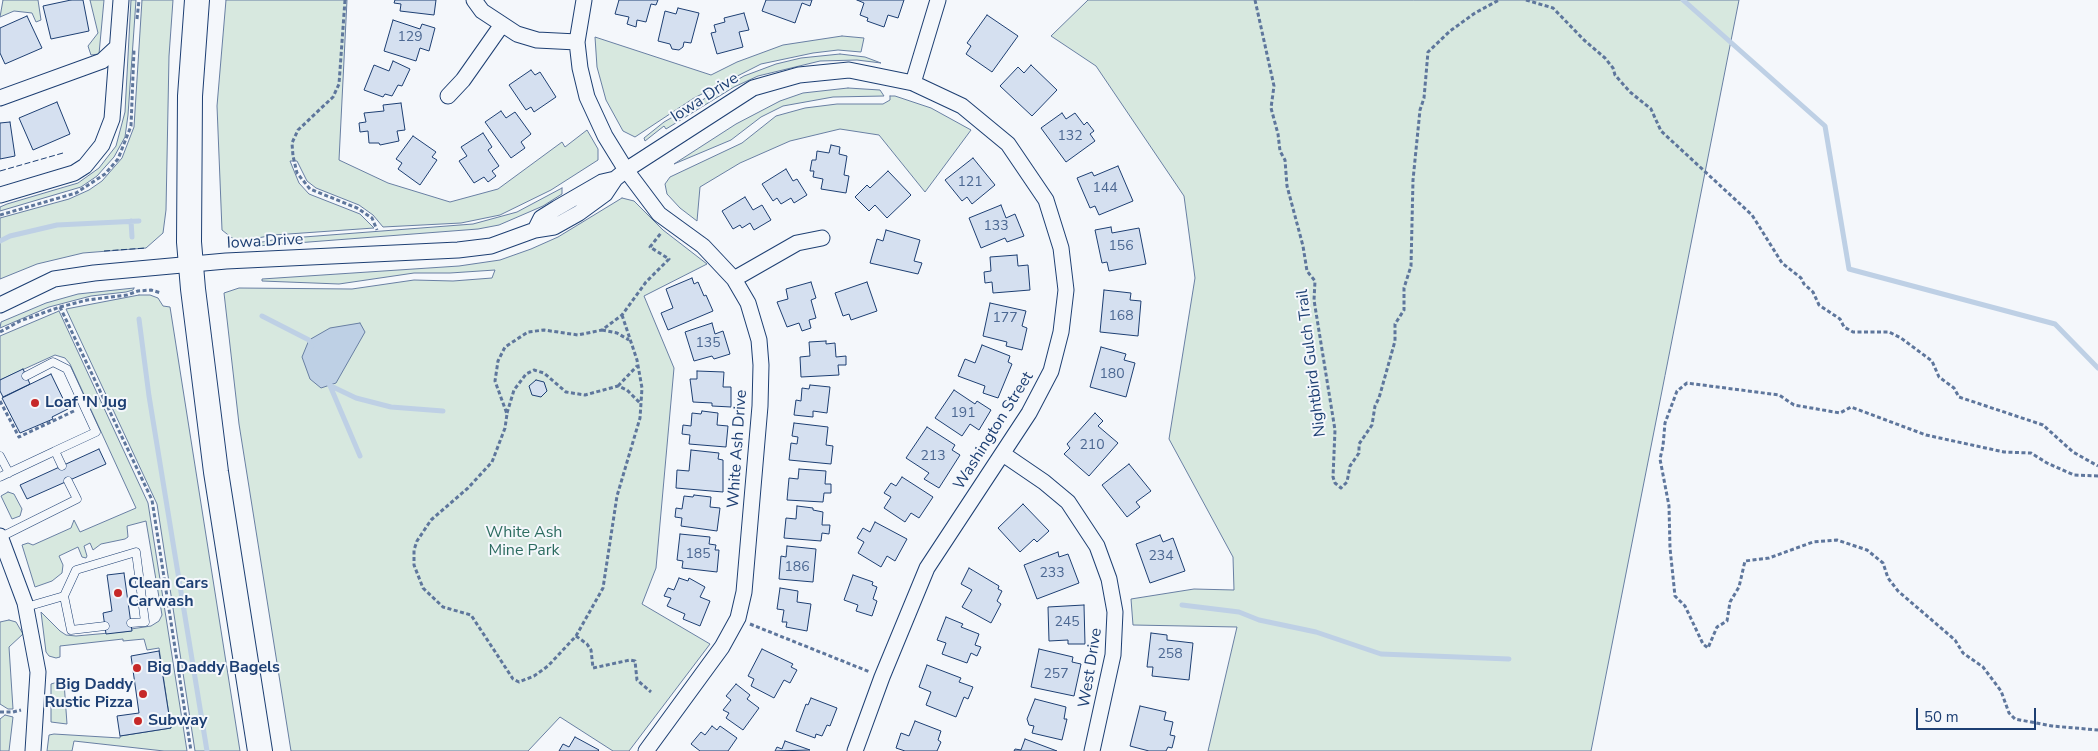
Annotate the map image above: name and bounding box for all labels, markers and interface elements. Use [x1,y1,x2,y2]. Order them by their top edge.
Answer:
house number: 129 [397,30,423,46]
street label: Iowa Drive [668,69,742,127]
house number: 132 [1057,129,1083,145]
house number: 121 [957,175,983,191]
house number: 144 [1092,181,1118,197]
house number: 133 [983,219,1009,235]
street label: Iowa Drive [226,230,304,254]
house number: 156 [1108,239,1134,255]
street label: Nightbird Gulch Trail [1293,288,1331,438]
house number: 168 [1108,309,1134,325]
house number: 177 [992,311,1018,327]
house number: 135 [695,336,721,352]
house number: 180 [1099,367,1125,383]
street label: Washington Street [950,368,1038,494]
street label: White Ash Drive [724,389,752,509]
place label: Loaf 'N Jug [45,393,127,413]
marker: Loaf 'N Jug [29,397,41,409]
house number: 191 [950,406,976,422]
house number: 210 [1079,438,1105,454]
house number: 213 [920,449,946,465]
park label: White Ash Mine Park [486,523,562,561]
house number: 185 [685,547,711,563]
house number: 234 [1148,549,1174,565]
house number: 186 [784,560,810,576]
house number: 233 [1039,566,1065,582]
place label: Clean Cars Carwash [128,574,208,612]
marker: Clean Cars Carwash [112,587,124,599]
house number: 245 [1054,615,1080,631]
street label: West Drive [1075,627,1107,709]
house number: 258 [1157,647,1183,663]
place label: Big Daddy Bagels [147,658,280,678]
marker: Big Daddy Bagels [131,662,143,674]
house number: 257 [1043,667,1069,683]
place label: Big Daddy Rustic Pizza [45,675,133,713]
marker: Big Daddy Rustic Pizza [137,688,149,700]
scale bar [1918,698,2038,730]
text: 50 m [1924,707,1959,727]
place label: Subway [148,711,207,731]
marker: Subway [132,715,144,727]

